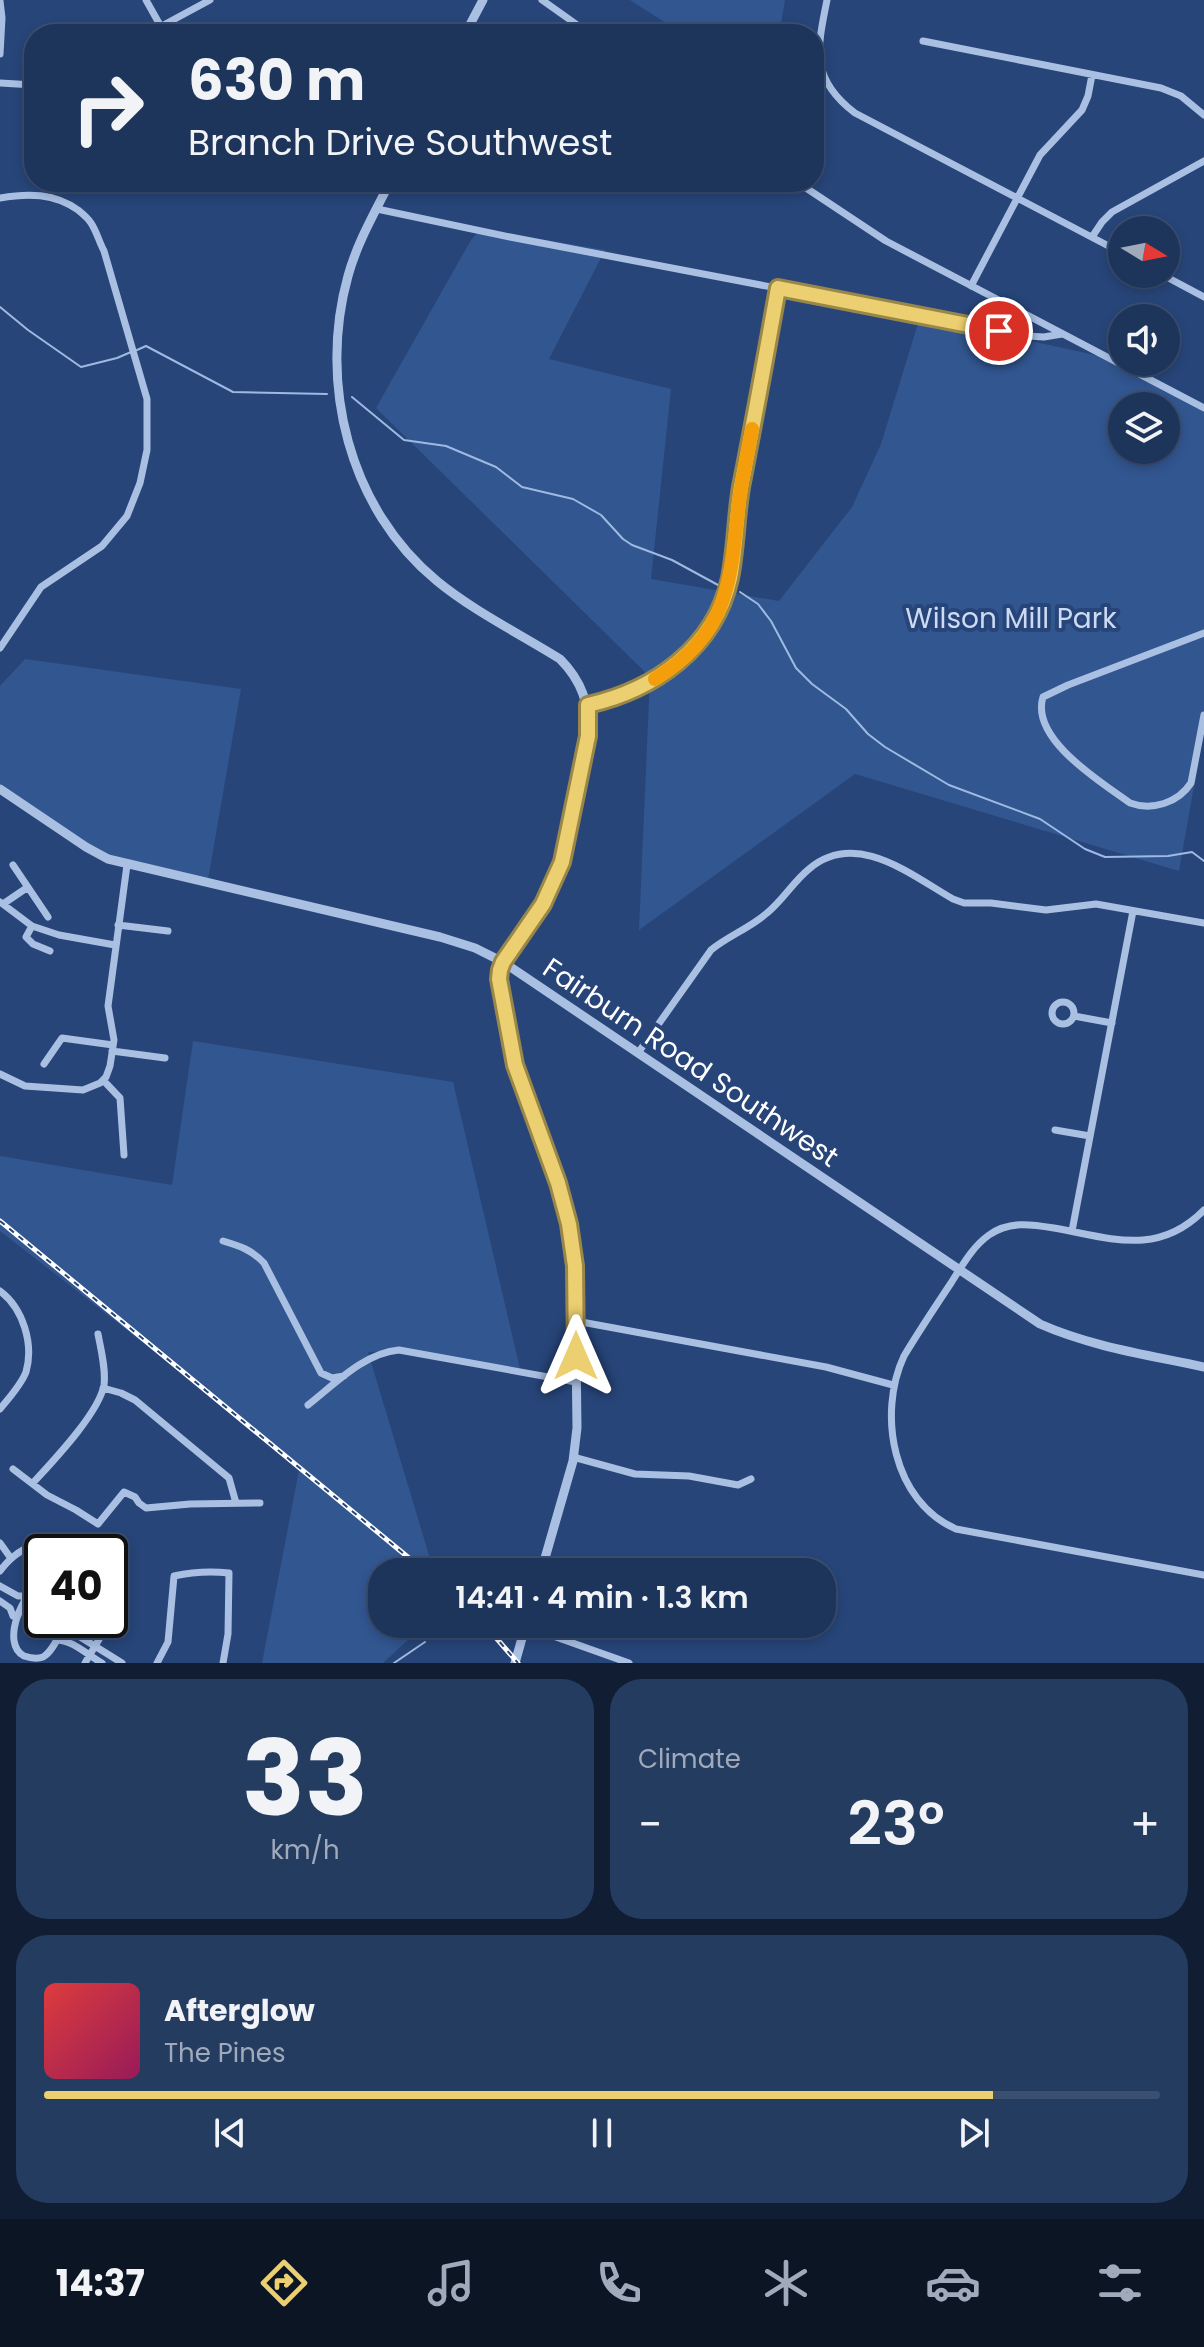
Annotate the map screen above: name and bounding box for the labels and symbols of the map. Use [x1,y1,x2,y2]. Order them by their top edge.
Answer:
north arrow [1108,216,1180,288]
pin [965,297,1033,365]
park label: Wilson Mill Park [905,599,1117,638]
street label: Fairburn Road Southwest [535,949,846,1176]
position arrow [534,1314,618,1398]
speed limit sign: 40 [24,1534,128,1638]

